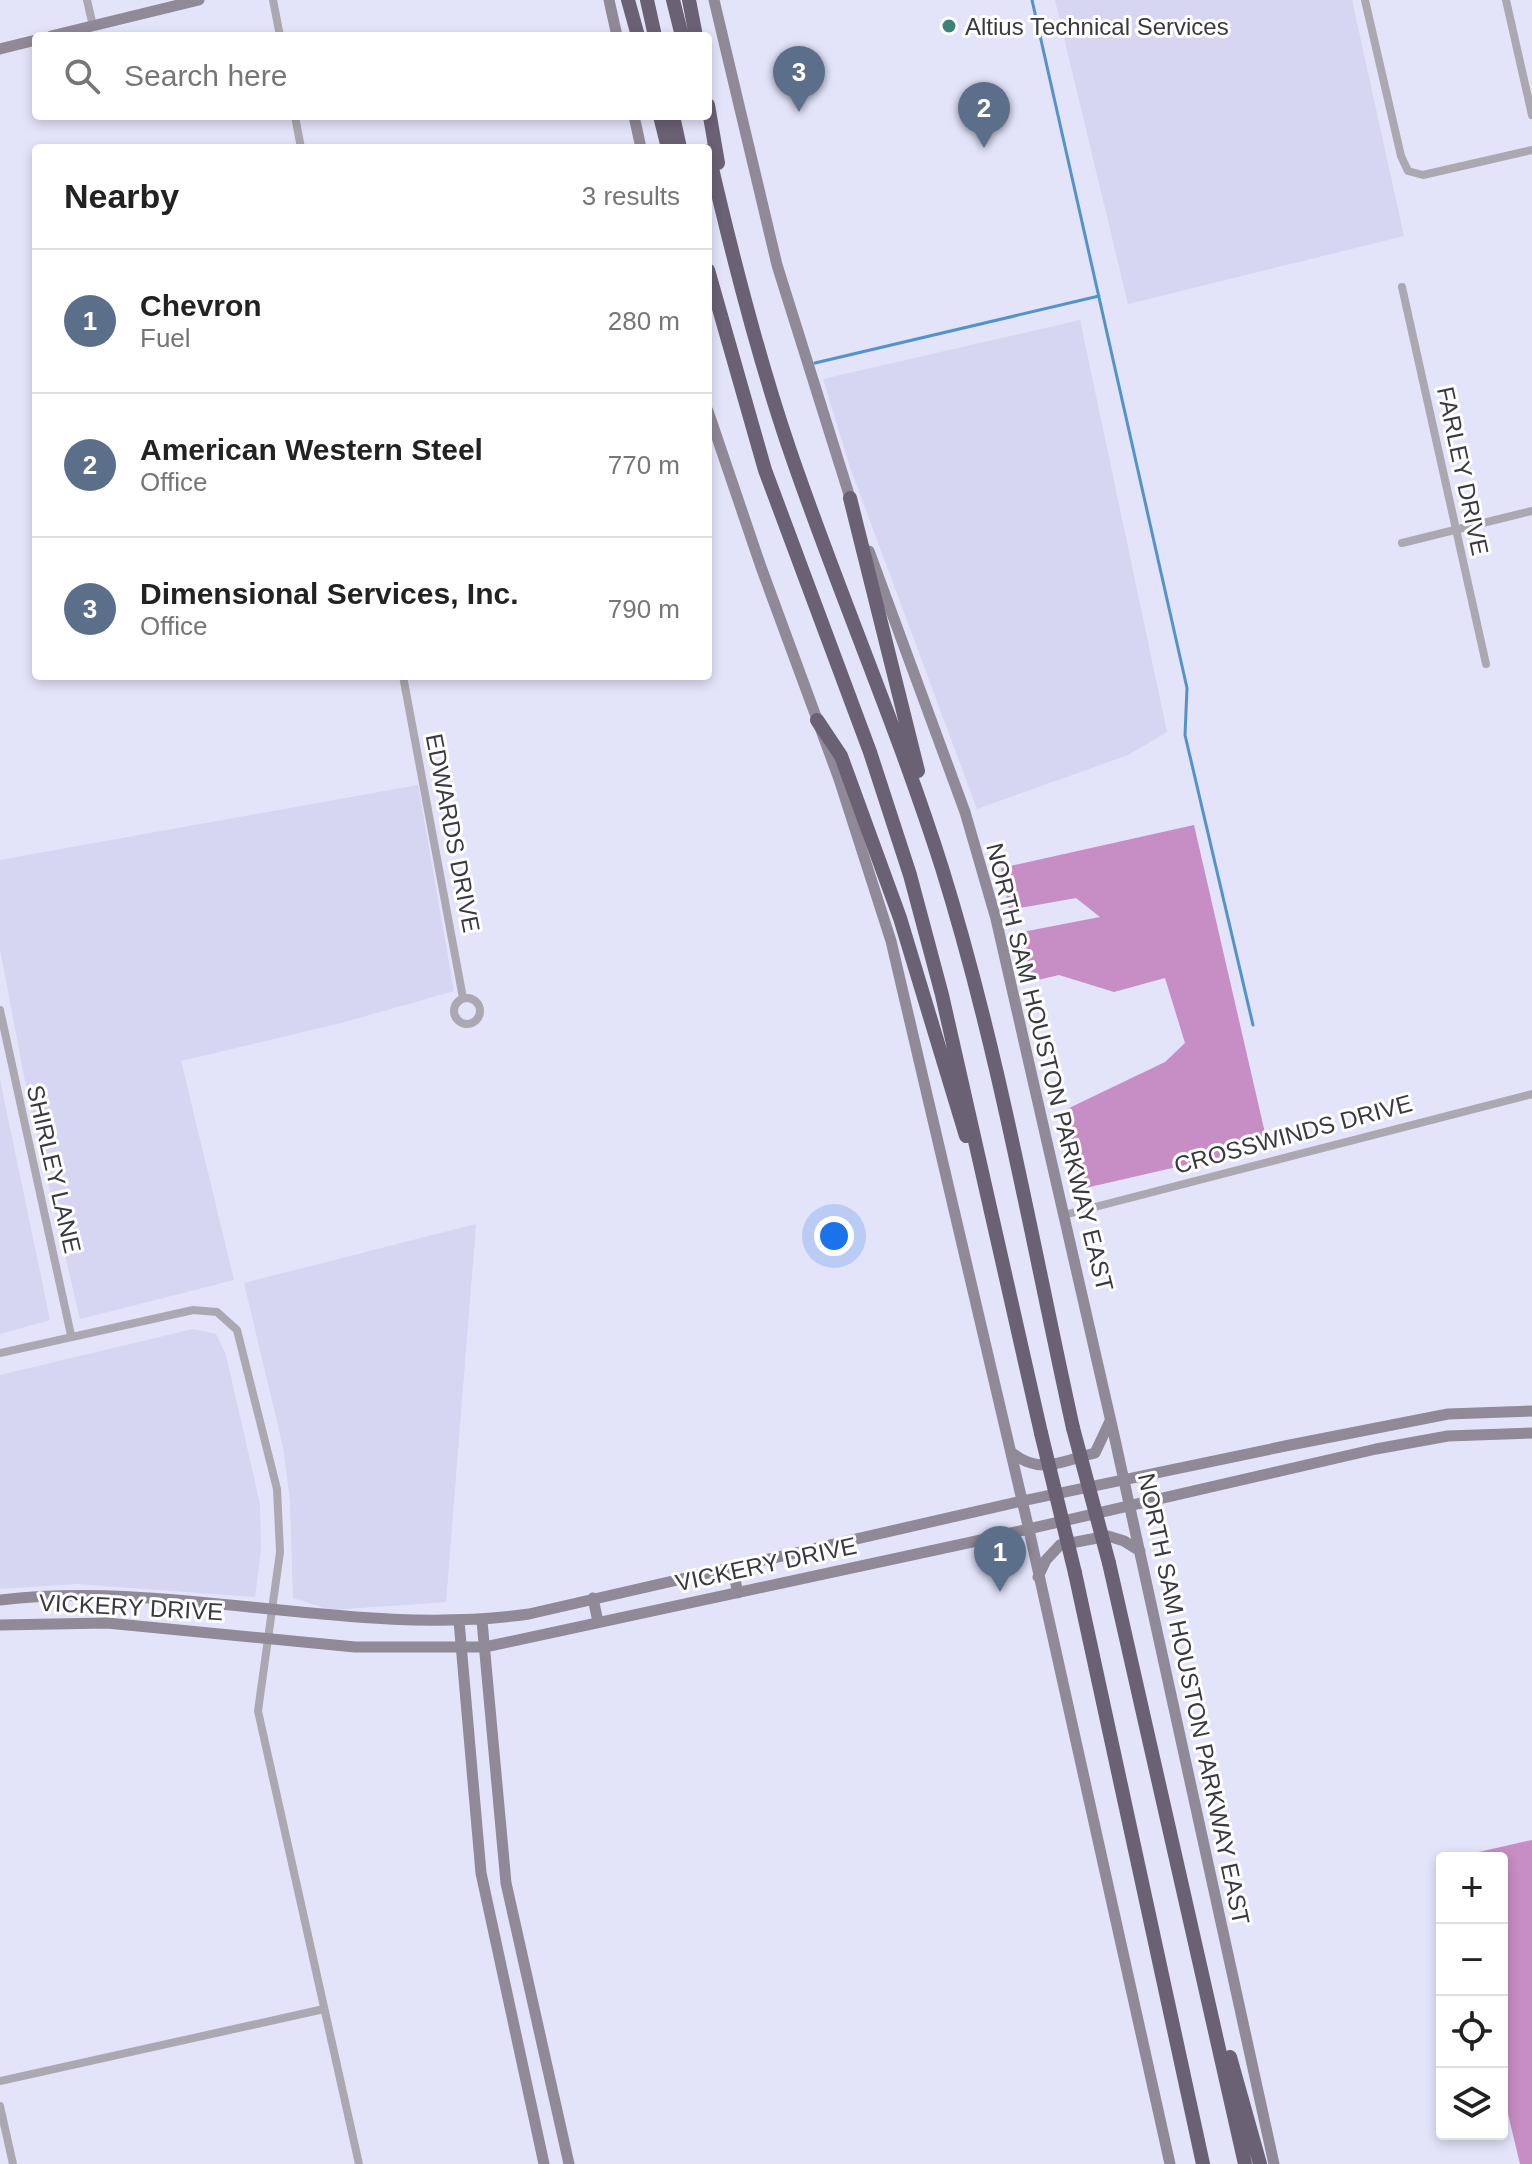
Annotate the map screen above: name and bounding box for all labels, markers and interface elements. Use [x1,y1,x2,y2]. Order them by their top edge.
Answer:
place label: Altius Technical Services [965,13,1229,40]
marker: Altius Technical Services [940,17,958,35]
search box [32,32,712,120]
pin: 3 [773,46,825,112]
icon: search [60,54,104,98]
text: Search here [124,59,287,92]
pin: 2 [958,82,1010,148]
text: Nearby [64,177,179,215]
text: 3 results [582,181,680,211]
text: Chevron [140,289,262,322]
text: 1 [83,306,97,336]
text: 280 m [608,306,680,336]
text: Fuel [140,323,191,353]
street label: FARLEY DRIVE [1432,384,1494,558]
text: American Western Steel [140,433,483,466]
text: 2 [83,450,97,480]
text: 770 m [608,450,680,480]
text: Office [140,467,207,497]
text: Dimensional Services, Inc. [140,577,519,610]
text: 3 [83,594,97,624]
text: 790 m [608,594,680,624]
text: Office [140,611,207,641]
street label: EDWARDS DRIVE [420,731,486,935]
street label: NORTH SAM HOUSTON PARKWAY EAST [981,840,1119,1294]
street label: SHIRLEY LANE [22,1082,86,1256]
street label: CROSSWINDS DRIVE [1171,1089,1415,1179]
your location [814,1216,854,1256]
street label: NORTH SAM HOUSTON PARKWAY EAST [1133,1471,1255,1928]
pin: 1 [974,1526,1026,1592]
street label: VICKERY DRIVE [673,1532,859,1596]
street label: VICKERY DRIVE [38,1589,224,1625]
map controls [1436,1852,1508,2140]
button: + [1436,1852,1508,1924]
button: − [1436,1924,1508,1996]
button: locate [1436,1996,1508,2068]
button: layers [1436,2068,1508,2140]

